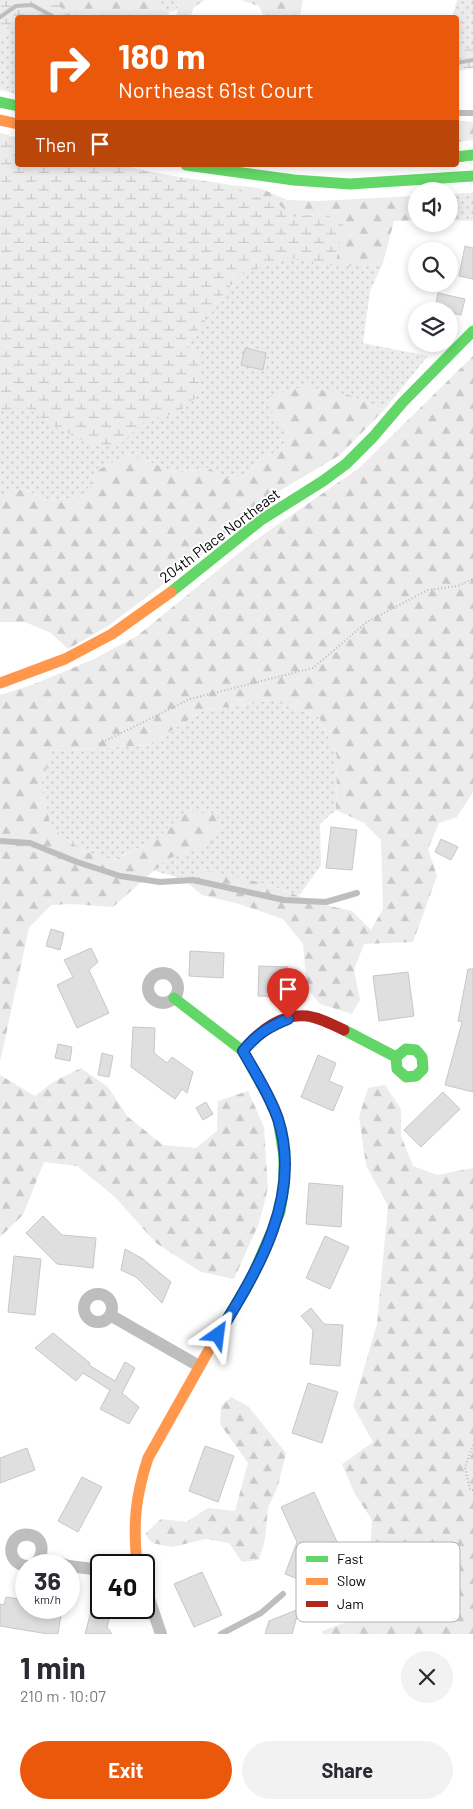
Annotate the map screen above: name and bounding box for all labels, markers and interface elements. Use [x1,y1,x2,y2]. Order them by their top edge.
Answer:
text: 180 m [118,34,206,76]
icon: right [35,35,100,100]
text: Northeast 61st Court [118,76,314,102]
icon: arrive [86,130,114,158]
text: Then [35,133,76,156]
map controls [408,182,458,352]
button: sound [408,182,458,232]
button: search [408,242,458,292]
button: layers [408,302,458,352]
street label: 204th Place Northeast [156,484,283,586]
pin [267,968,309,1019]
icon: arrive [274,975,302,1003]
position arrow [191,1308,243,1360]
legend [296,1542,460,1622]
text: Fast [337,1550,363,1567]
speed limit sign: 40 [90,1554,155,1619]
text: 36 [34,1565,61,1595]
text: Slow [337,1572,366,1589]
text: km/h [34,1592,61,1606]
text: Jam [337,1595,364,1612]
text: 1 min [20,1649,86,1685]
button: close [401,1651,453,1703]
text: 210 m · 10:07 [20,1686,106,1705]
button: Exit [20,1741,232,1799]
button: Share [242,1741,453,1799]

